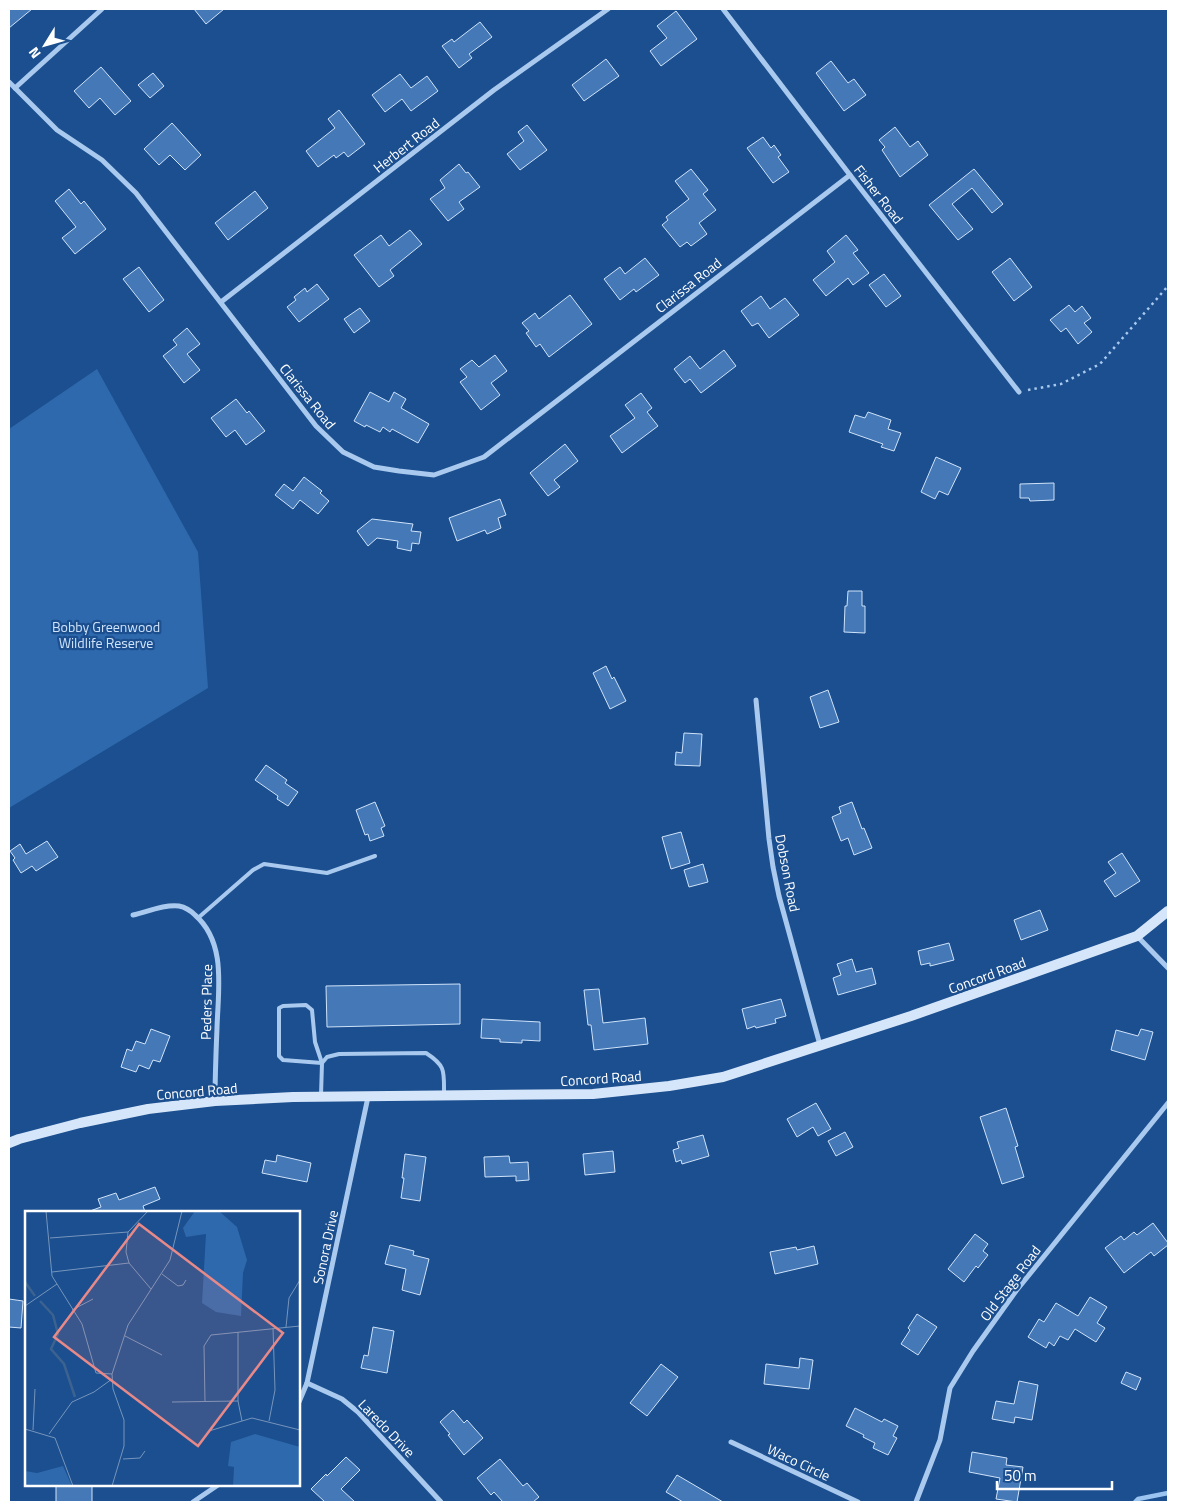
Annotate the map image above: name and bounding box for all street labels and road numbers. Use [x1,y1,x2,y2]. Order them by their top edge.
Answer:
street label: Herbert Road [368,112,444,178]
street label: Fisher Road [849,160,909,228]
street label: Clarissa Road [650,252,726,318]
street label: Clarissa Road [275,359,341,433]
street label: Dobson Road [770,832,806,914]
street label: Concord Road [945,951,1029,999]
street label: Peders Place [195,964,217,1040]
street label: Concord Road [560,1065,642,1091]
street label: Concord Road [156,1077,238,1105]
street label: Sonora Drive [307,1208,343,1286]
street label: Old Stage Road [975,1241,1045,1325]
street label: Laredo Drive [354,1394,420,1462]
street label: Waco Circle [764,1438,834,1486]

